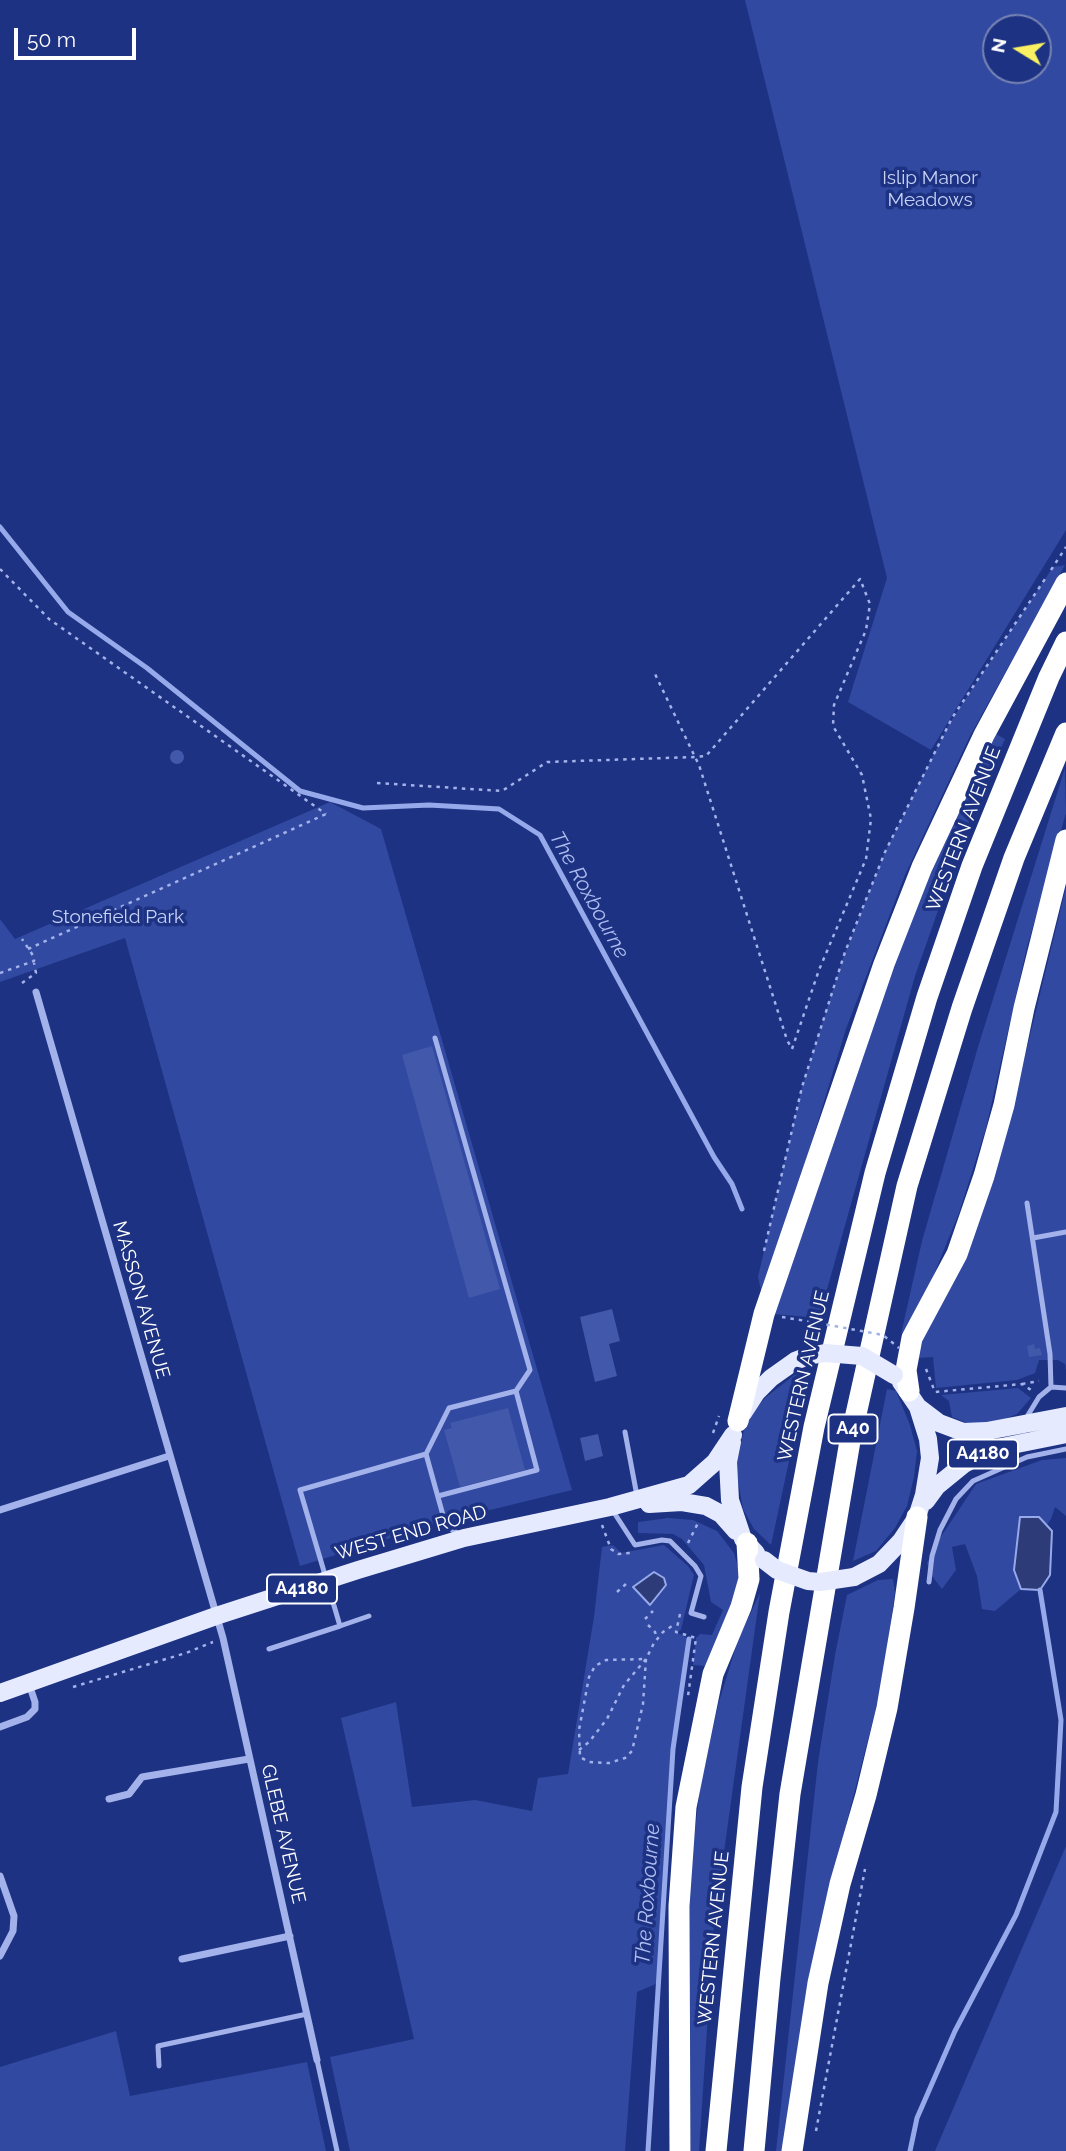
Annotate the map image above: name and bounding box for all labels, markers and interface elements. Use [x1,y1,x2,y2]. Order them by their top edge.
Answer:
scale bar [18,14,140,58]
north arrow [982,14,1052,84]
text: 50 m [27,27,76,52]
text: N [986,36,1011,55]
park label: Islip Manor Meadows [882,167,978,211]
street label: WESTERN AVENUE [922,743,1006,915]
water label: The Roxbourne [544,827,634,963]
park label: Stonefield Park [52,906,184,928]
street label: MASSON AVENUE [108,1219,174,1381]
street label: WESTERN AVENUE [773,1288,835,1464]
road number: A40 [828,1414,878,1444]
road number: A4180 [948,1440,1018,1469]
street label: WEST END ROAD [333,1500,489,1566]
road number: A4180 [267,1574,337,1604]
street label: GLEBE AVENUE [256,1762,310,1906]
water label: The Roxbourne [630,1822,666,1966]
street label: WESTERN AVENUE [694,1850,734,2026]

